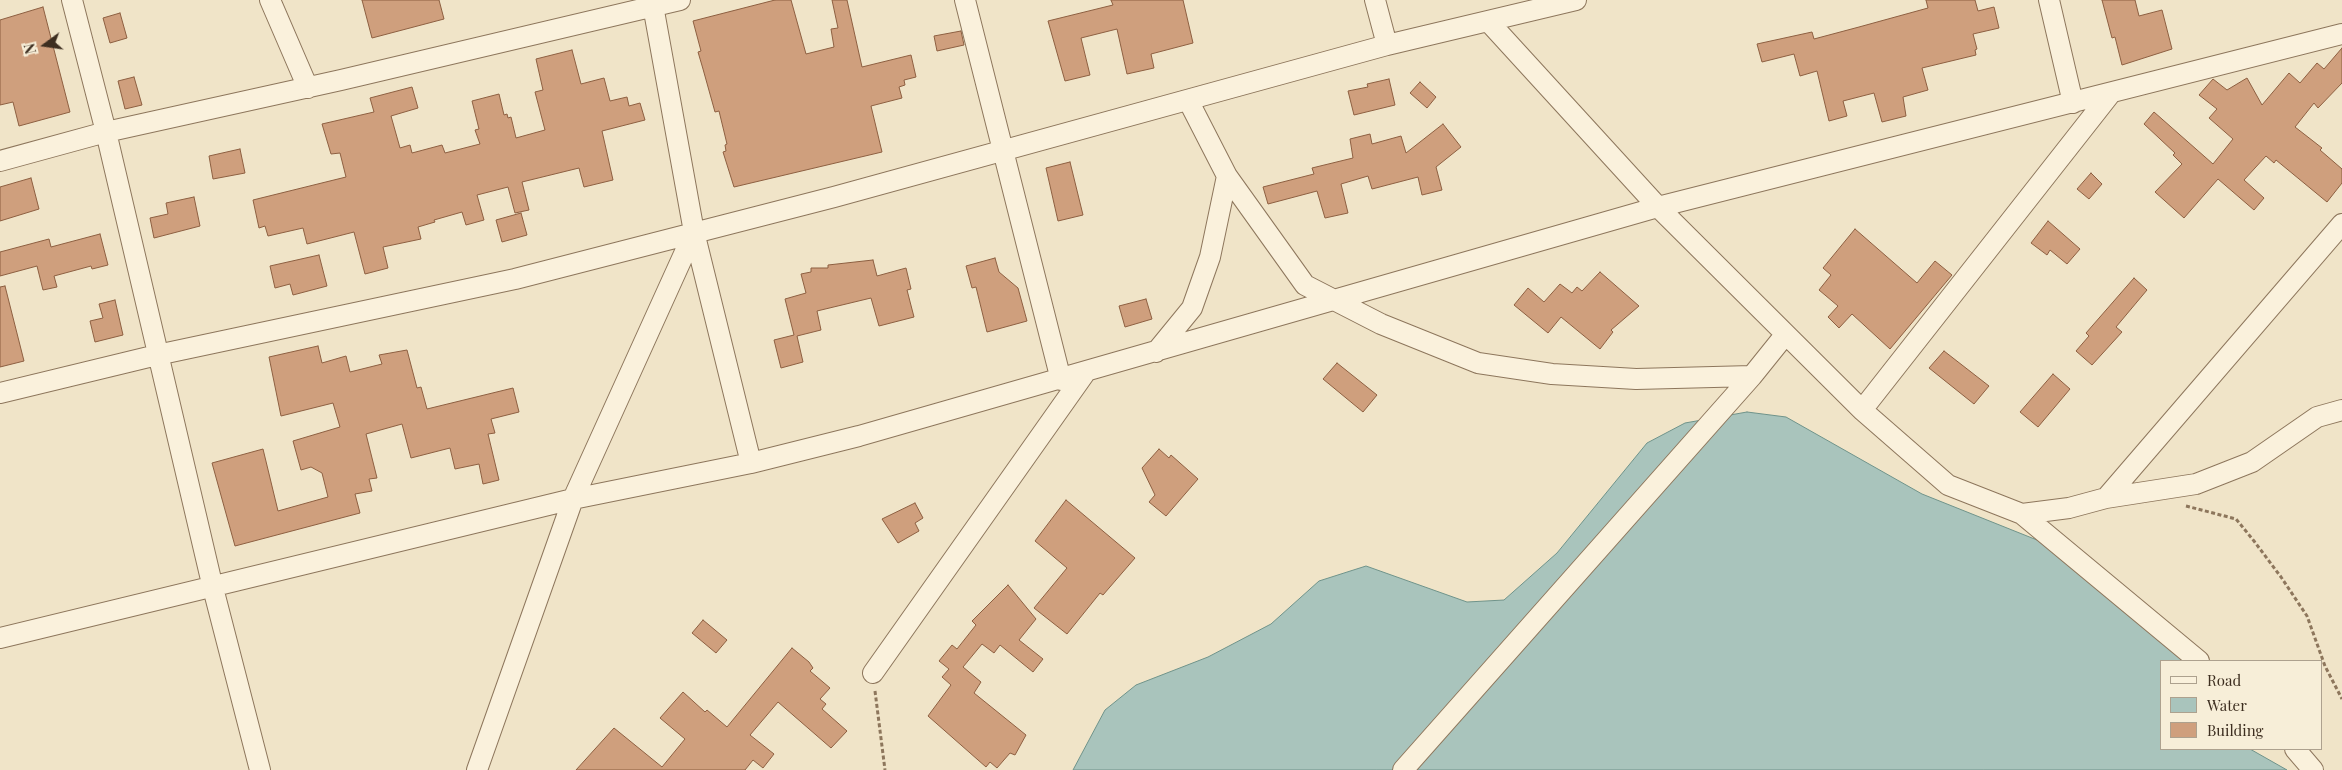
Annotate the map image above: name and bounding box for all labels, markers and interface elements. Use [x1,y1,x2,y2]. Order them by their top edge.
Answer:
north arrow [20,20,70,70]
text: N [20,42,40,56]
legend [2160,660,2322,750]
text: Road [2207,670,2241,690]
text: Water [2207,695,2247,715]
text: Building [2207,720,2263,740]

